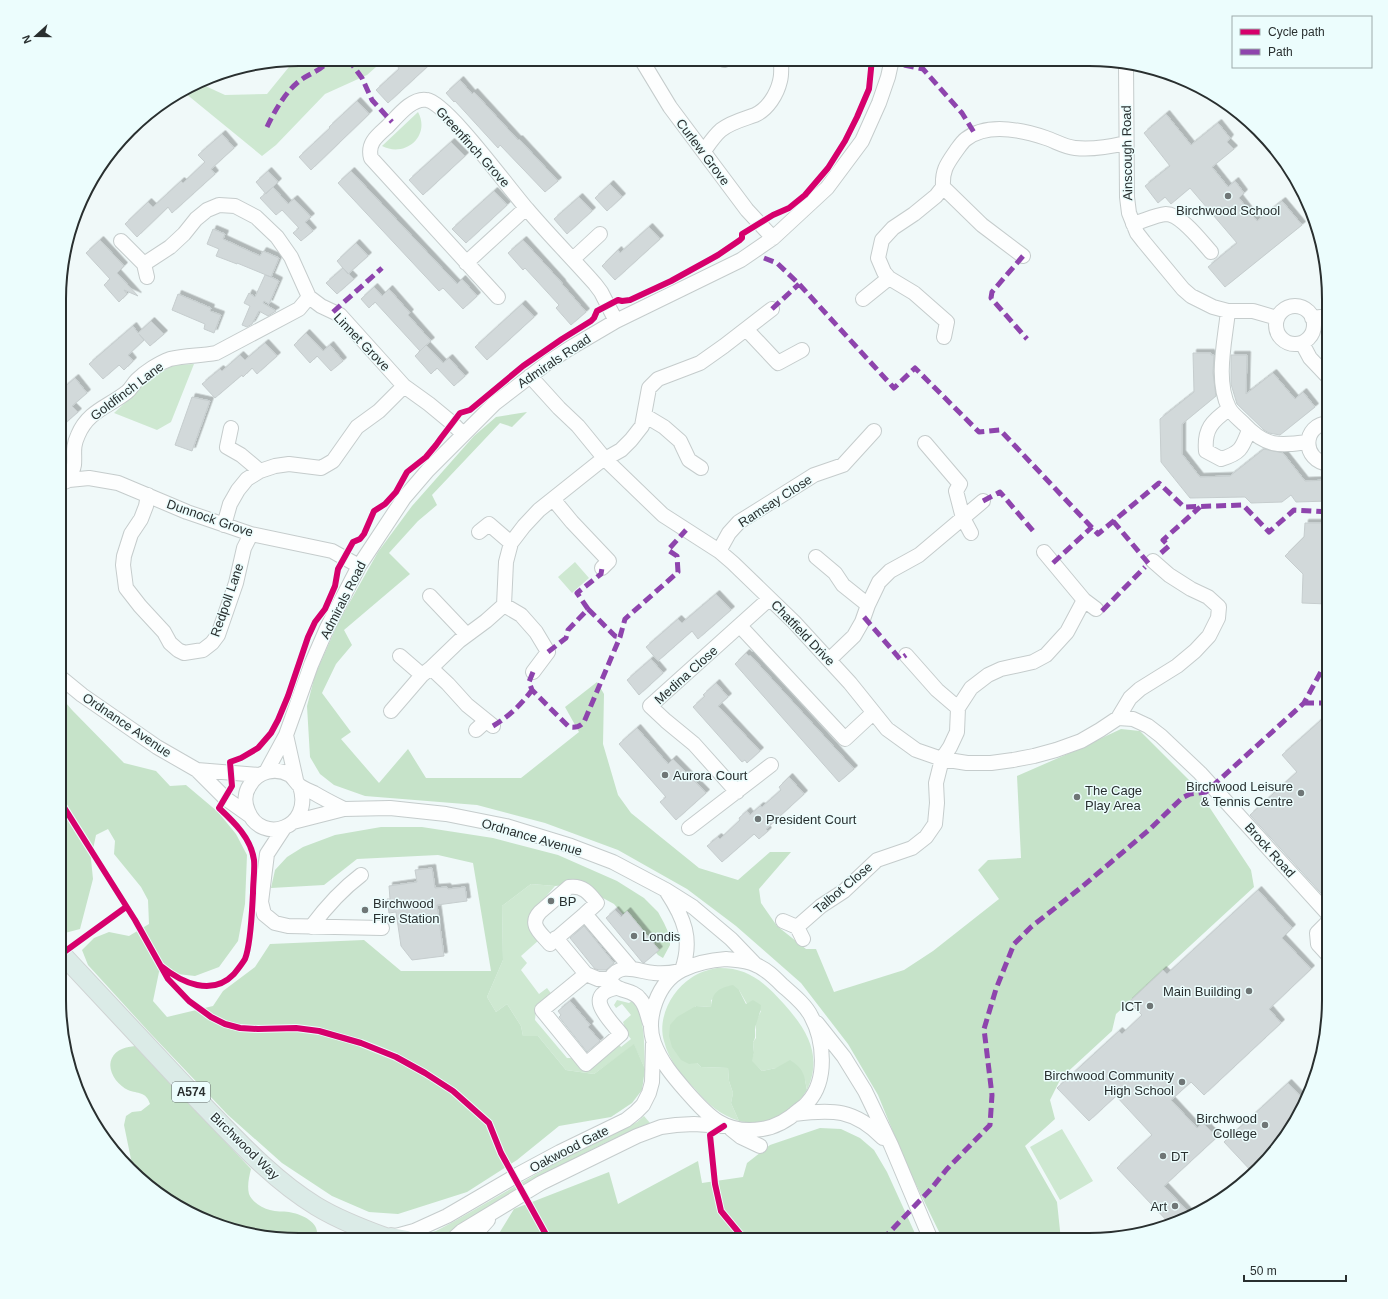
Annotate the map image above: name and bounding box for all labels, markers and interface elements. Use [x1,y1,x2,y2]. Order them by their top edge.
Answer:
north arrow [16,16,56,56]
legend [1232,16,1372,68]
text: Cycle path [1268,25,1325,39]
text: N [20,34,34,45]
text: Path [1268,45,1293,59]
street label: Greenfinch Grove [433,104,513,190]
street label: Ainscough Road [1119,105,1135,201]
street label: Curlew Grove [673,116,733,188]
marker: Birchwood School [1223,191,1233,201]
place label: Birchwood School [1176,203,1280,218]
street label: Linnet Grove [331,310,393,374]
street label: Admirals Road [514,331,594,391]
street label: Goldfinch Lane [88,359,166,423]
street label: Ramsay Close [735,472,815,530]
street label: Dunnock Grove [165,496,255,540]
street label: Admirals Road [317,559,369,641]
street label: Redpoll Lane [207,561,247,639]
street label: Chatfield Drive [768,597,838,669]
street label: Medina Close [651,643,721,707]
street label: Ordnance Avenue [80,690,174,760]
place label: Aurora Court [673,768,748,783]
marker: Aurora Court [660,770,670,780]
place label: Birchwood Leisure & Tennis Centre [1186,779,1293,809]
place label: The Cage Play Area [1085,783,1142,813]
marker: Birchwood Leisure & Tennis Centre [1296,788,1306,798]
marker: The Cage Play Area [1072,792,1082,802]
place label: President Court [766,812,857,827]
marker: President Court [753,814,763,824]
street label: Ordnance Avenue [480,815,584,859]
street label: Brock Road [1242,820,1298,880]
street label: Talbot Close [811,859,875,917]
place label: BP [559,894,576,909]
place label: Birchwood Fire Station [373,896,439,926]
marker: BP [546,896,556,906]
marker: Birchwood Fire Station [360,905,370,915]
place label: Londis [642,929,681,944]
marker: Londis [629,931,639,941]
place label: Main Building [1163,984,1241,999]
marker: Main Building [1244,986,1254,996]
place label: ICT [1121,999,1142,1014]
marker: ICT [1145,1001,1155,1011]
place label: Birchwood Community High School [1044,1068,1174,1098]
marker: Birchwood Community High School [1177,1077,1187,1087]
road number: A574 [172,1082,210,1102]
street label: Birchwood Way [207,1109,283,1183]
place label: Birchwood College [1196,1111,1257,1141]
marker: Birchwood College [1260,1120,1270,1130]
street label: Oakwood Gate [527,1123,611,1175]
place label: DT [1171,1149,1188,1164]
marker: DT [1158,1151,1168,1161]
place label: Art [1150,1199,1167,1214]
marker: Art [1170,1201,1180,1211]
scale bar [1244,1257,1346,1283]
text: 50 m [1250,1264,1277,1278]

